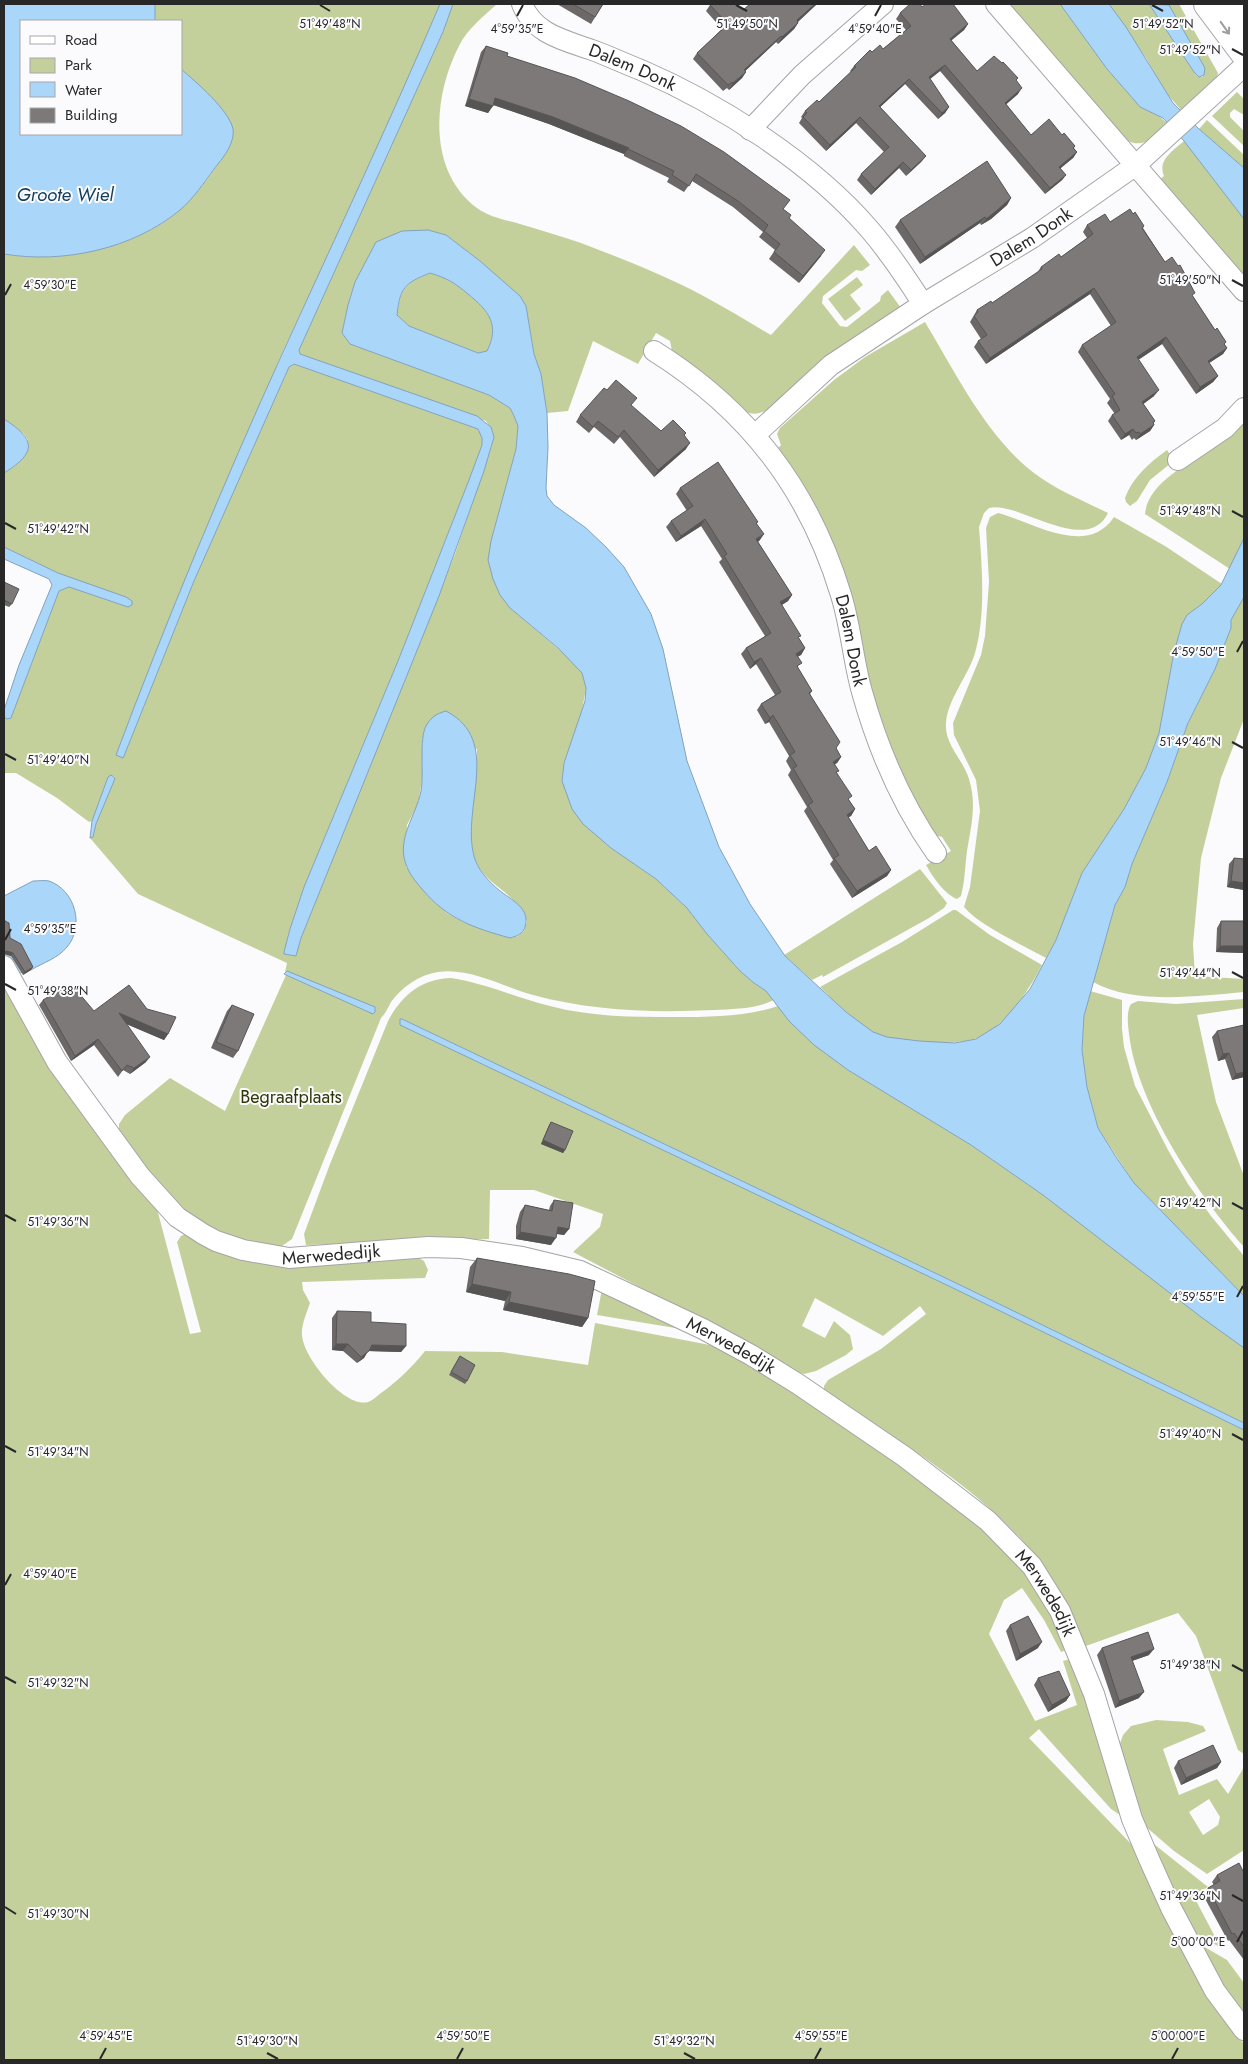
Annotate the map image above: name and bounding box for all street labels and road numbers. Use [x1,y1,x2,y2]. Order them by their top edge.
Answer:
street label: Dalem Donk [585,37,681,98]
street label: Dalem Donk [985,201,1078,273]
street label: Dalem Donk [829,591,873,689]
street label: Merwededijk [281,1238,381,1272]
street label: Merwededijk [682,1310,781,1380]
street label: Merwededijk [1009,1543,1082,1641]

